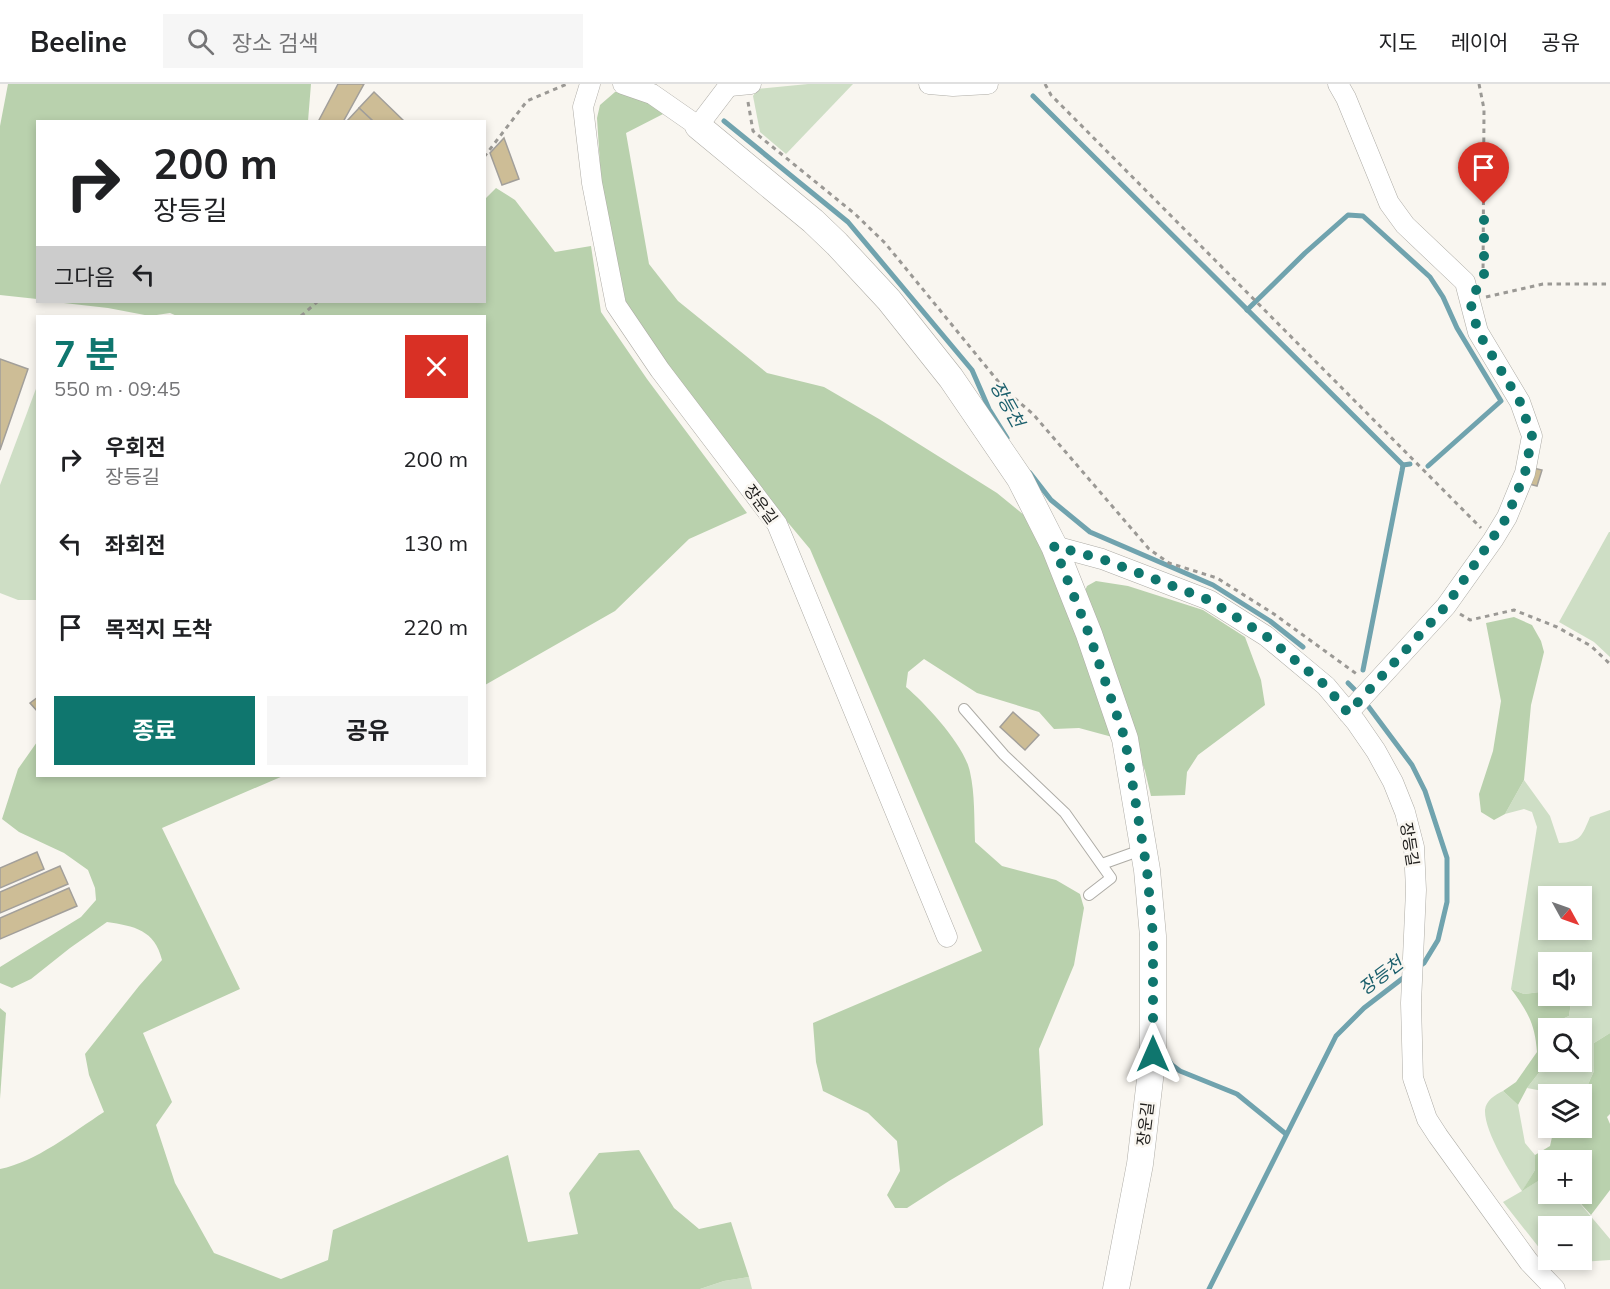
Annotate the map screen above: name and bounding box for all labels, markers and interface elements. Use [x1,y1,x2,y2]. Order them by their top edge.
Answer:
search box [163,14,583,68]
text: Beeline [30,24,127,59]
icon: search [184,25,217,58]
text: 장소 검색 [232,29,319,57]
text: 지도 [1379,29,1417,55]
text: 레이어 [1450,29,1508,55]
text: 공유 [1541,29,1580,55]
text: 200 m [153,137,278,190]
pin [1458,142,1509,204]
icon: right [54,144,132,222]
icon: arrive [1467,151,1500,184]
text: 장등길 [153,193,228,227]
icon: left [127,258,160,291]
text: 그다음 [54,263,115,291]
text: 7 분 [54,331,119,376]
button: close [405,335,468,398]
text: 550 m · 09:45 [54,376,180,401]
water label: 장등천 [985,376,1031,433]
text: 우회전 [105,433,166,461]
icon: right [54,443,87,476]
text: 200 m [403,445,468,473]
text: 장등길 [105,464,160,489]
street label: 장운길 [740,480,782,528]
icon: left [54,527,87,560]
text: 130 m [403,529,468,557]
text: 좌회전 [105,531,166,559]
icon: arrive [54,611,87,644]
text: 220 m [403,613,468,641]
text: 목적지 도착 [105,615,212,643]
button: 종료 [54,696,255,765]
button: 공유 [267,696,468,765]
street label: 장등길 [1397,821,1423,867]
north arrow [1538,886,1592,940]
map controls [1538,886,1592,1270]
water label: 장등천 [1354,950,1409,1000]
button: sound [1538,952,1592,1006]
button: search [1538,1018,1592,1072]
position arrow [1121,1022,1185,1086]
button: layers [1538,1084,1592,1138]
street label: 장운길 [1132,1101,1158,1147]
button: + [1538,1150,1592,1204]
button: − [1538,1216,1592,1270]

